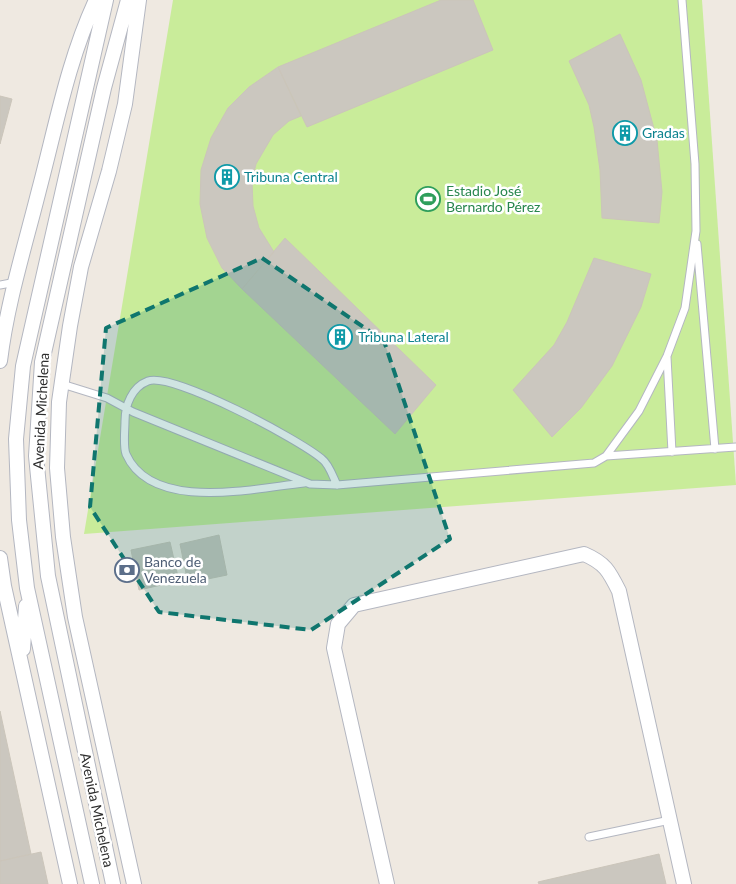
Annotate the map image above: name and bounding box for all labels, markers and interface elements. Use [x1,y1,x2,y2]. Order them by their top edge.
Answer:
building icon: Gradas [612,120,638,146]
place label: Gradas [642,124,685,141]
building icon: Tribuna Central [214,164,240,190]
place label: Tribuna Central [244,168,338,185]
place label: Estadio José Bernardo Pérez [446,182,540,215]
sports icon: Estadio José Bernardo Pérez [415,186,441,212]
building icon: Tribuna Lateral [327,324,353,350]
place label: Tribuna Lateral [358,328,449,345]
street label: Avenida Michelena [29,352,52,470]
place label: Banco de Venezuela [144,553,207,586]
bank icon: Banco de Venezuela [114,557,140,583]
street label: Avenida Michelena [77,751,118,869]

